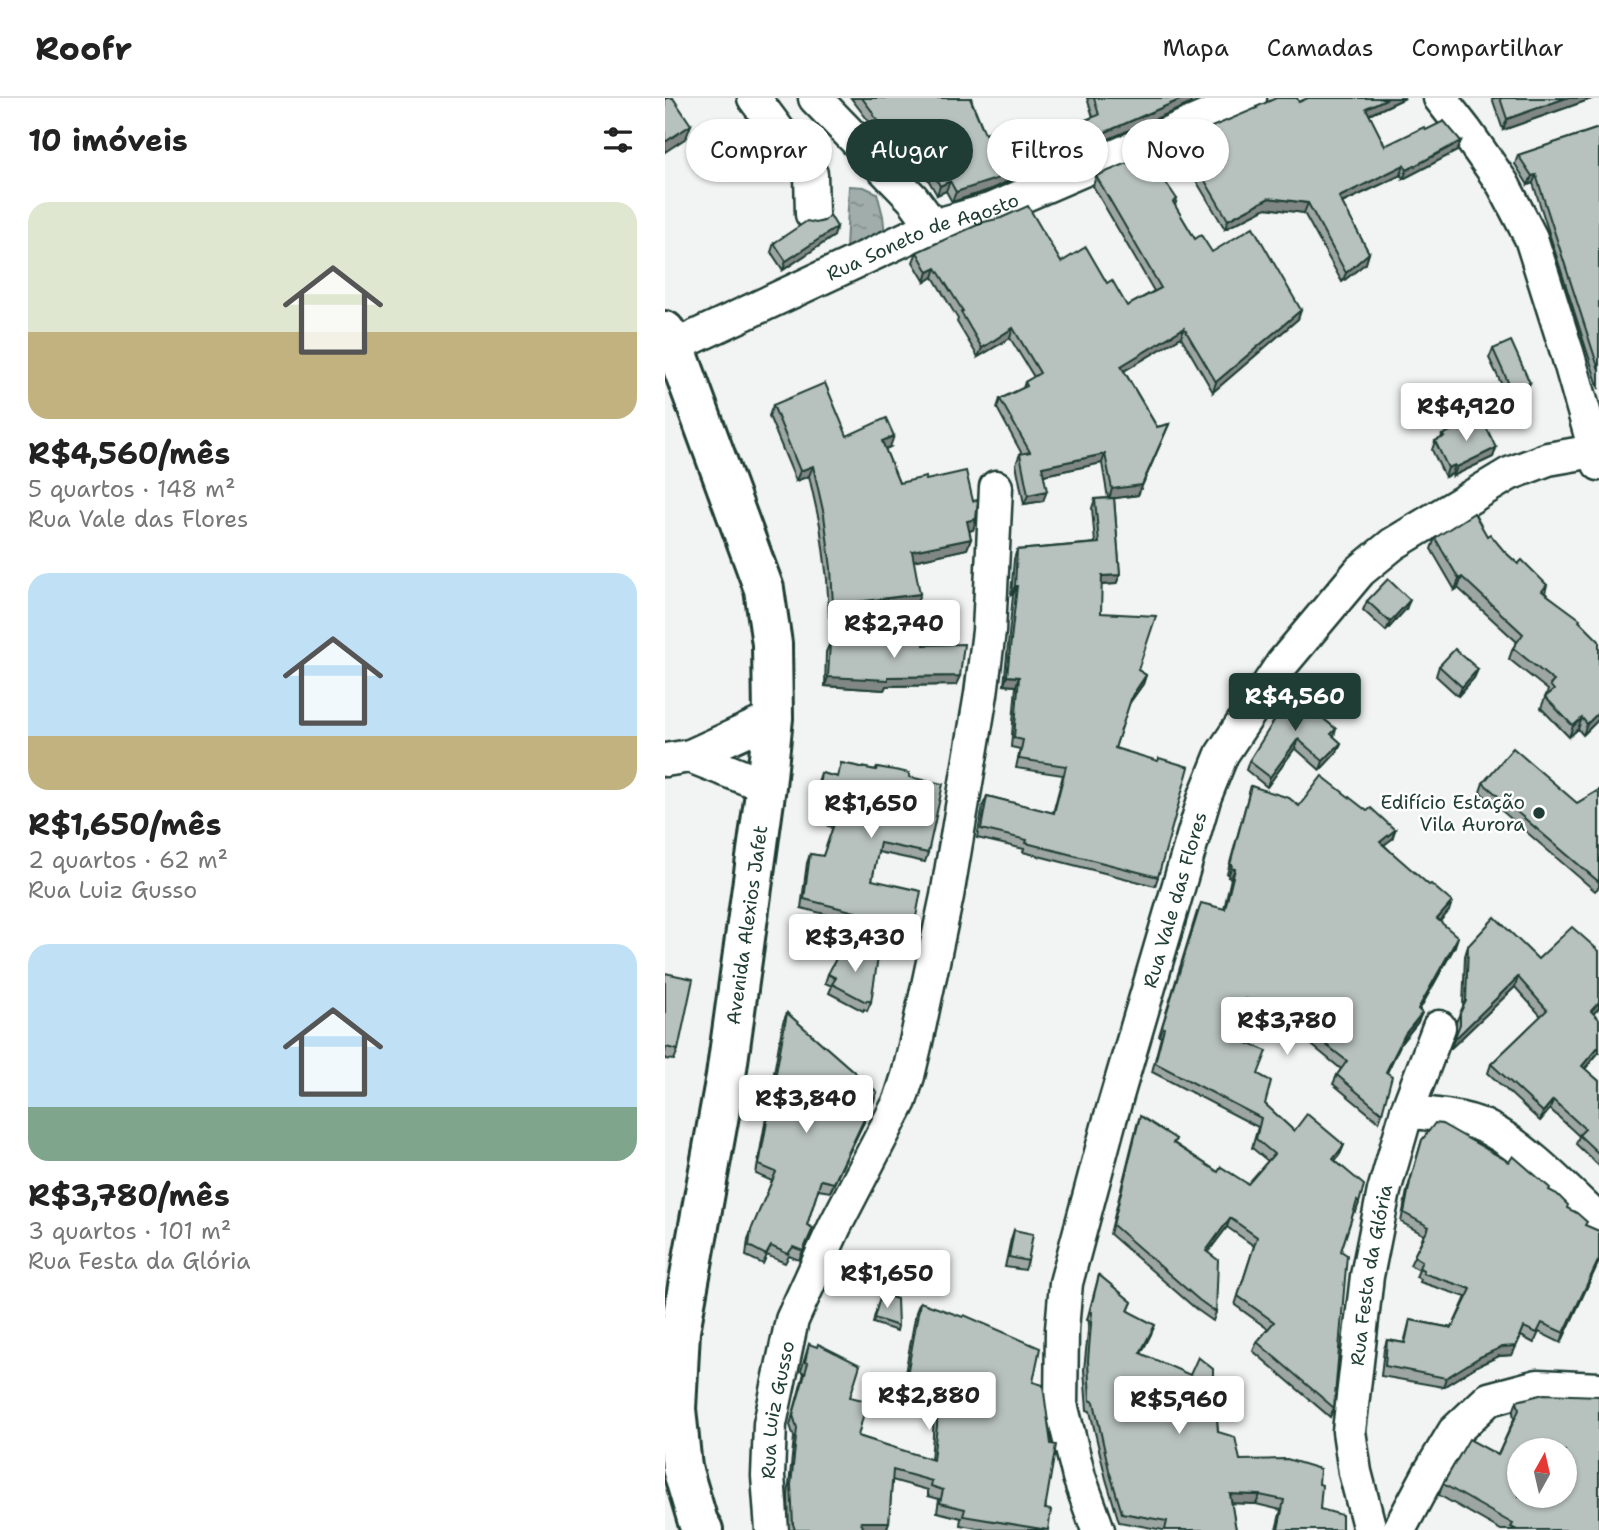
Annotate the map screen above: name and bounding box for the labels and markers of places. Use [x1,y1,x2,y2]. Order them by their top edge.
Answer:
pin: R$4,920 [1401,384,1531,443]
pin: R$2,740 [829,601,959,660]
pin: R$4,560 [1230,674,1360,733]
pin: R$1,650 [806,780,936,840]
place label: Edifício Estação Vila Aurora [1380,790,1525,837]
marker: Edifício Estação Vila Aurora [1531,805,1547,821]
pin: R$3,430 [790,914,920,974]
pin: R$3,780 [1222,998,1352,1057]
pin: R$3,840 [741,1076,871,1135]
pin: R$1,650 [822,1250,952,1310]
pin: R$2,880 [864,1372,994,1432]
pin: R$5,960 [1114,1376,1244,1436]

